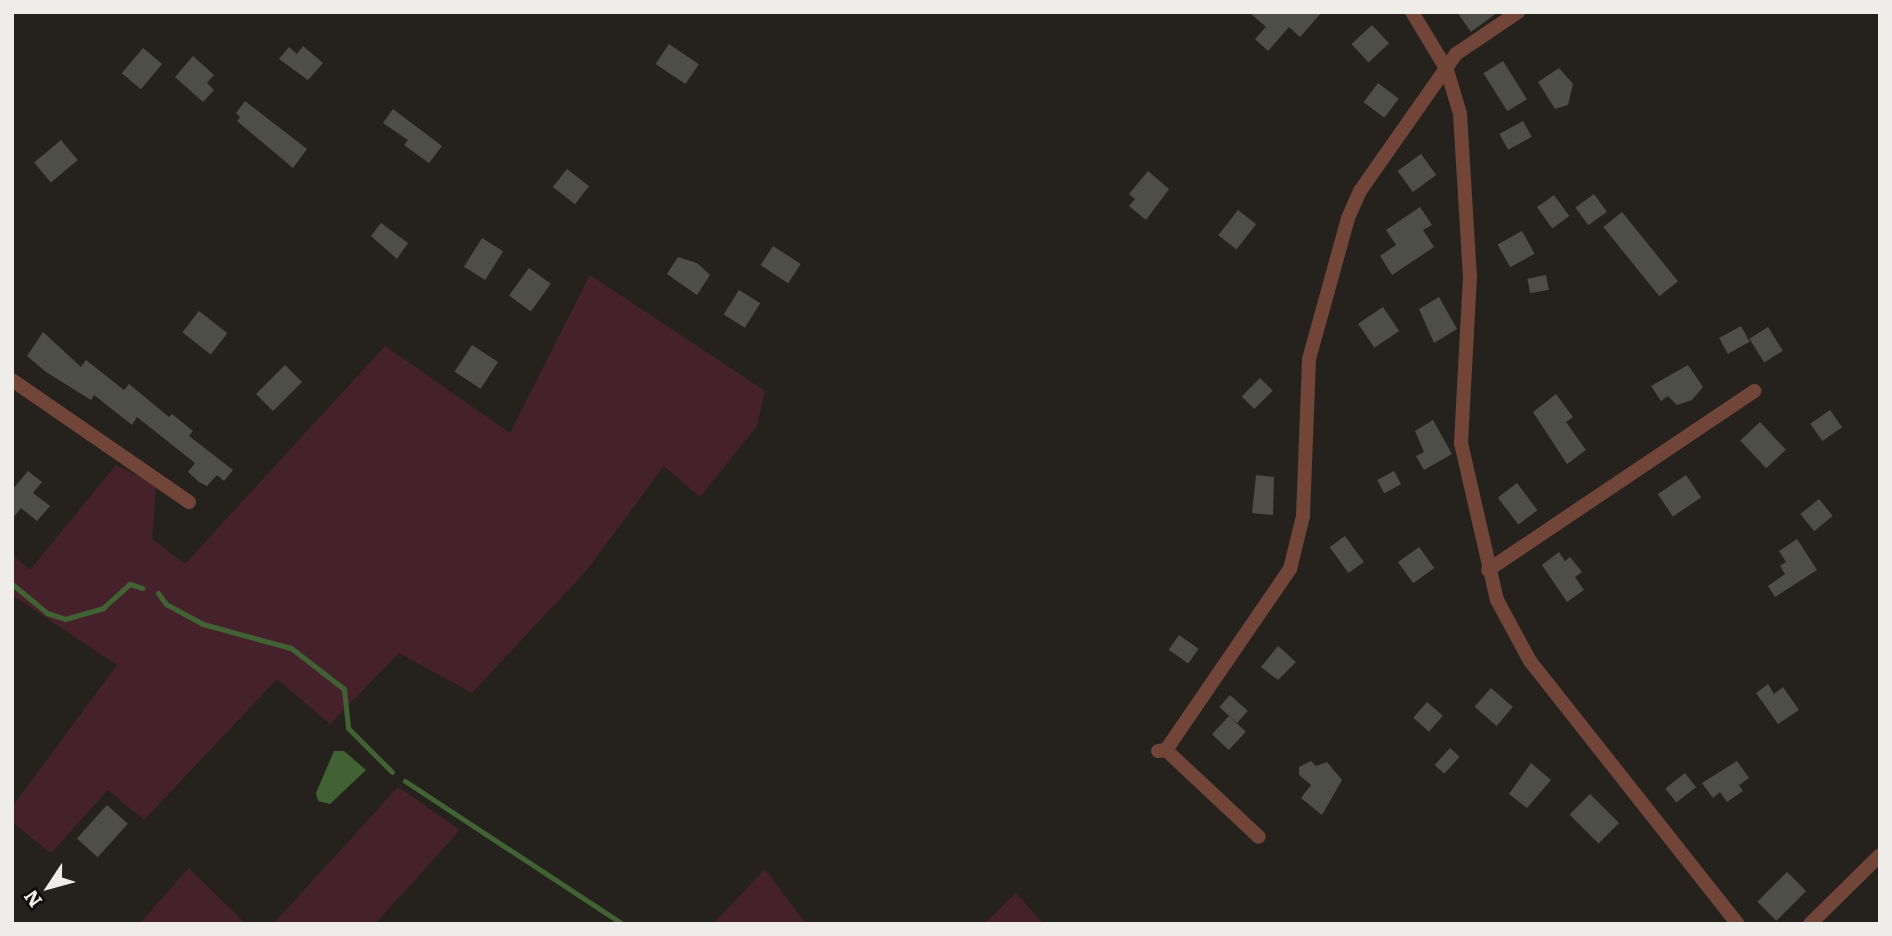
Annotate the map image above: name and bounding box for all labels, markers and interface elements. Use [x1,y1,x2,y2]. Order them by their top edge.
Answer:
north arrow [14,852,84,922]
text: N [16,885,48,914]

